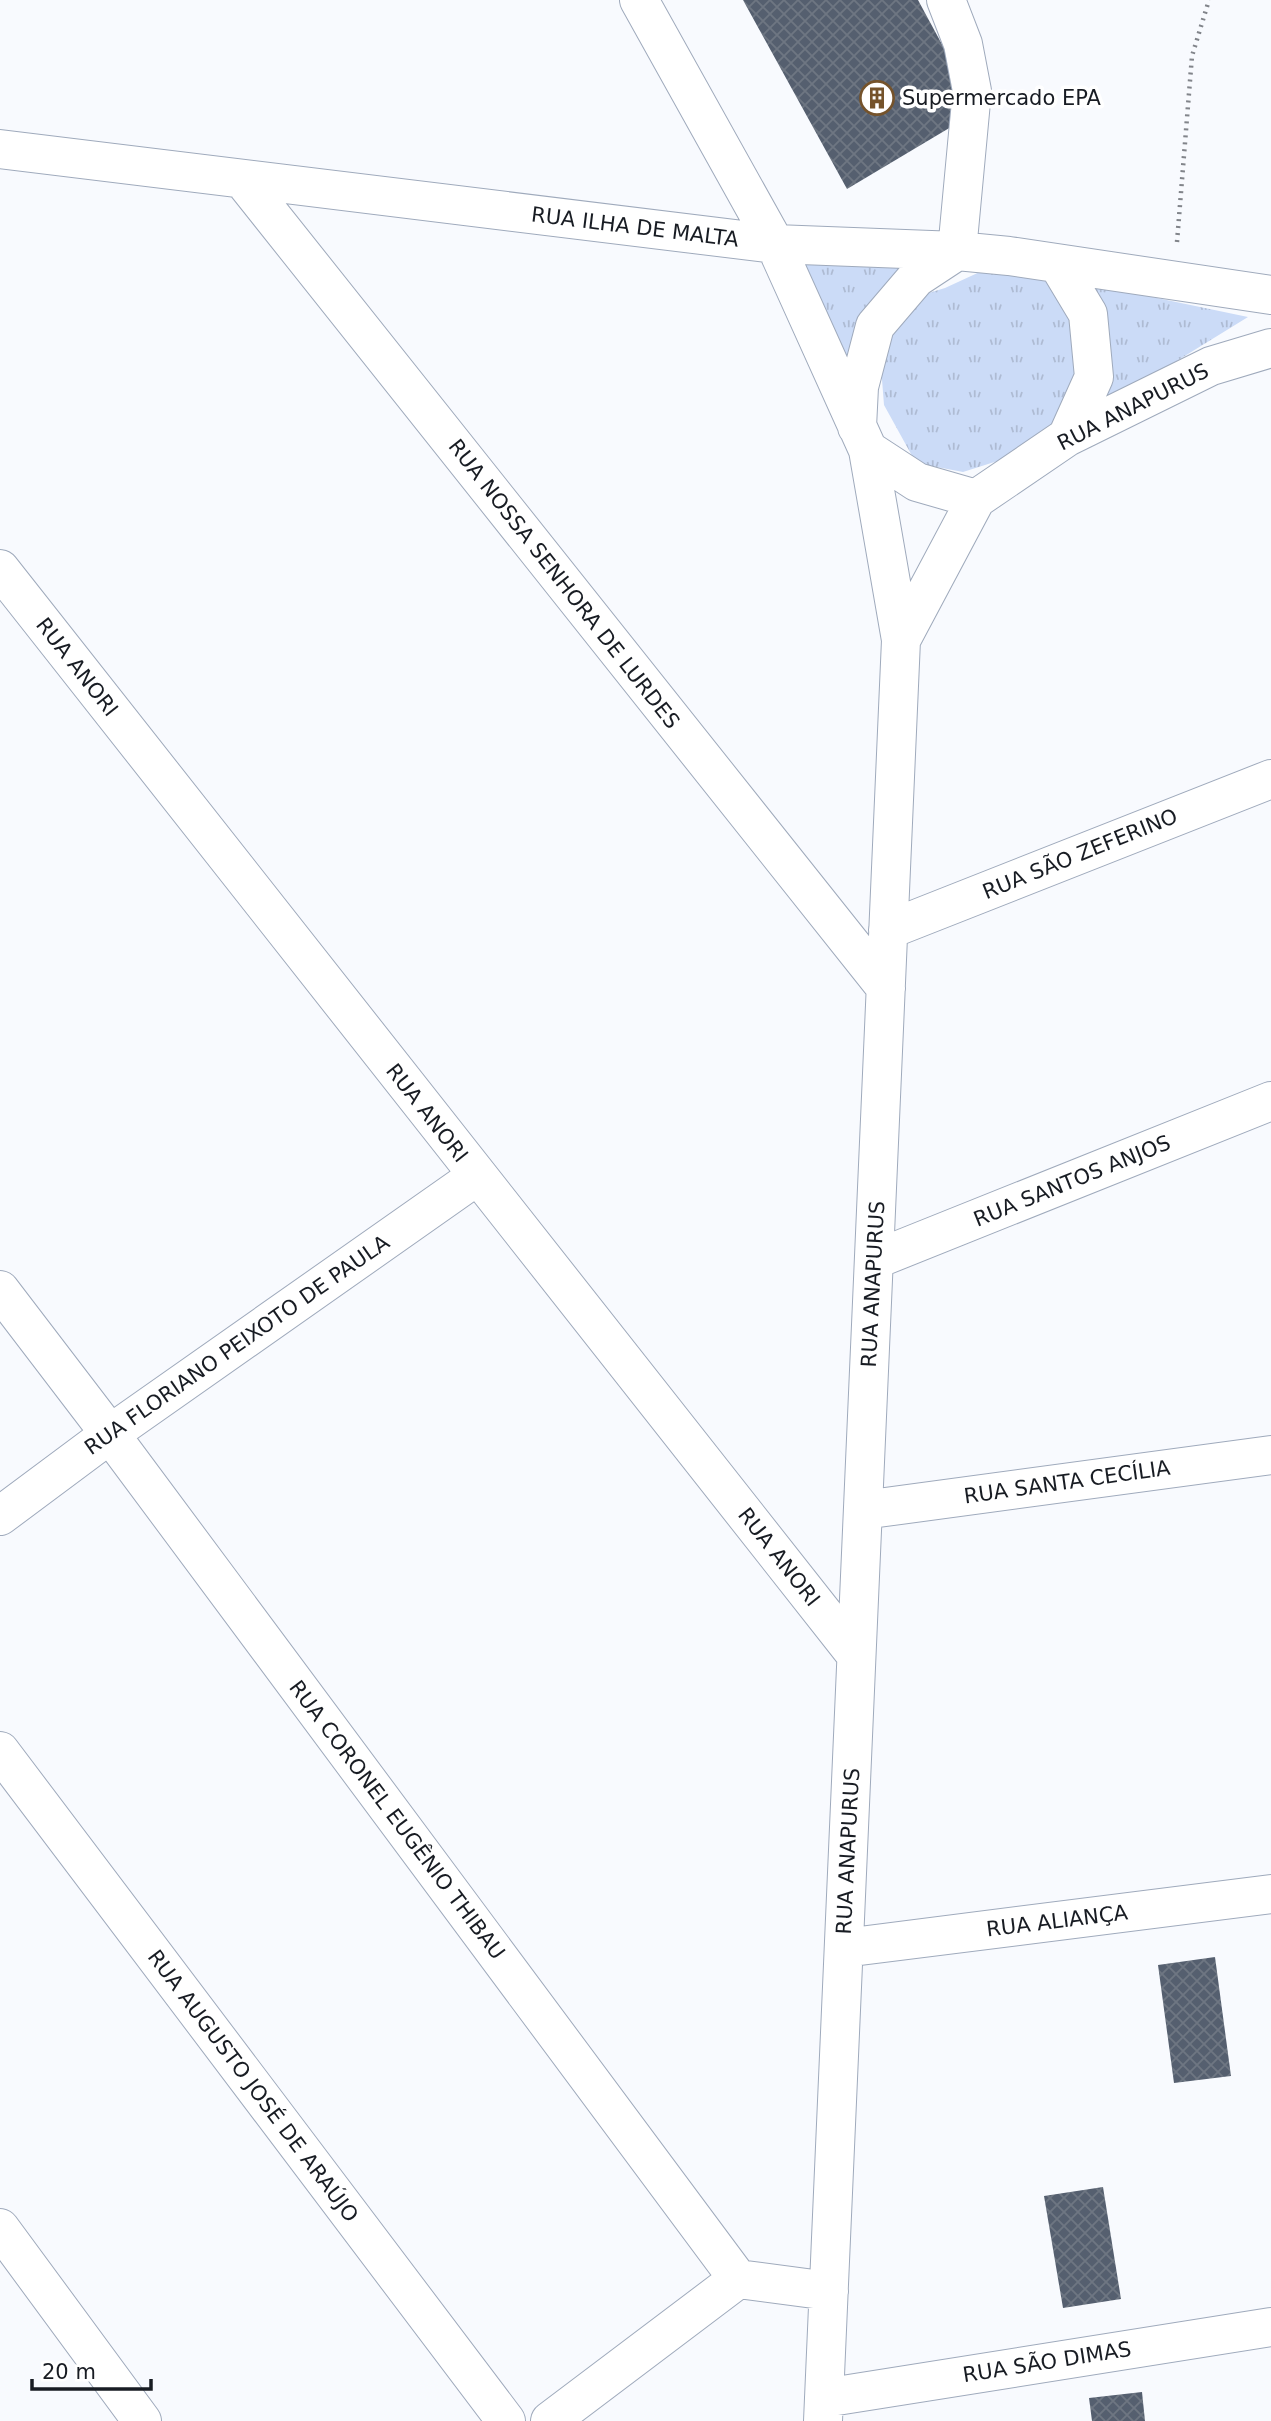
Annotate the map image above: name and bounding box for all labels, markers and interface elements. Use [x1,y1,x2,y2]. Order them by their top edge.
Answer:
building icon: Supermercado EPA [858,79,896,117]
place label: Supermercado EPA [902,86,1102,110]
street label: RUA ILHA DE MALTA [530,202,741,252]
street label: RUA ANAPURUS [1053,358,1213,456]
street label: RUA NOSSA SENHORA DE LURDES [444,435,684,733]
street label: RUA ANORI [31,613,123,721]
street label: RUA SÃO ZEFERINO [978,802,1181,904]
street label: RUA ANORI [381,1059,473,1167]
street label: RUA SANTOS ANJOS [970,1130,1174,1232]
street label: RUA ANAPURUS [857,1200,889,1368]
street label: RUA FLORIANO PEIXOTO DE PAULA [80,1230,394,1460]
street label: RUA SANTA CECÍLIA [962,1455,1172,1508]
street label: RUA ANORI [733,1503,825,1611]
street label: RUA CORONEL EUGÊNIO THIBAU [284,1675,511,1964]
street label: RUA ANAPURUS [832,1767,864,1935]
street label: RUA ALIANÇA [985,1900,1130,1942]
street label: RUA AUGUSTO JOSÉ DE ARAÚJO [143,1945,364,2227]
street label: RUA SÃO DIMAS [961,2335,1133,2387]
scale bar [32,2348,150,2392]
text: 20 m [42,2360,96,2384]

